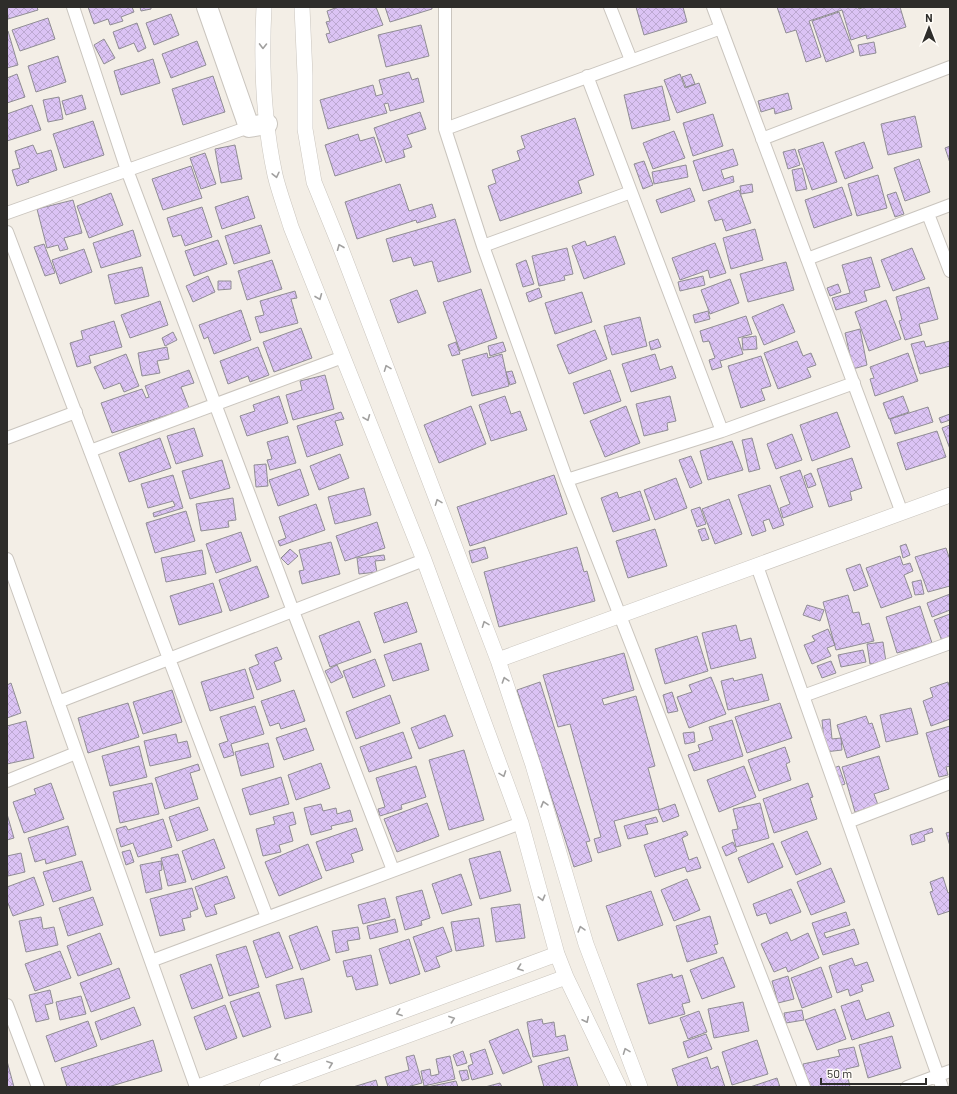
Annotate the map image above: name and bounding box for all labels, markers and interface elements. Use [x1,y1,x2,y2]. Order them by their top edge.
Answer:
north arrow [909,8,949,48]
text: N [925,11,933,24]
one-way arrow [259,43,267,49]
one-way arrow [271,172,279,178]
one-way arrow [337,243,345,250]
one-way arrow [314,293,322,301]
one-way arrow [383,364,391,371]
one-way arrow [362,414,370,422]
one-way arrow [435,499,443,506]
one-way arrow [481,620,489,627]
one-way arrow [501,677,510,684]
one-way arrow [498,770,506,777]
one-way arrow [540,801,549,808]
one-way arrow [537,895,545,901]
one-way arrow [577,925,586,932]
one-way arrow [517,963,524,971]
one-way arrow [395,1008,402,1017]
one-way arrow [581,1015,589,1023]
one-way arrow [448,1016,455,1024]
one-way arrow [623,1047,631,1054]
one-way arrow [273,1053,280,1062]
one-way arrow [326,1060,333,1069]
scale bar [821,1060,926,1086]
text: 50 m [827,1066,852,1080]

